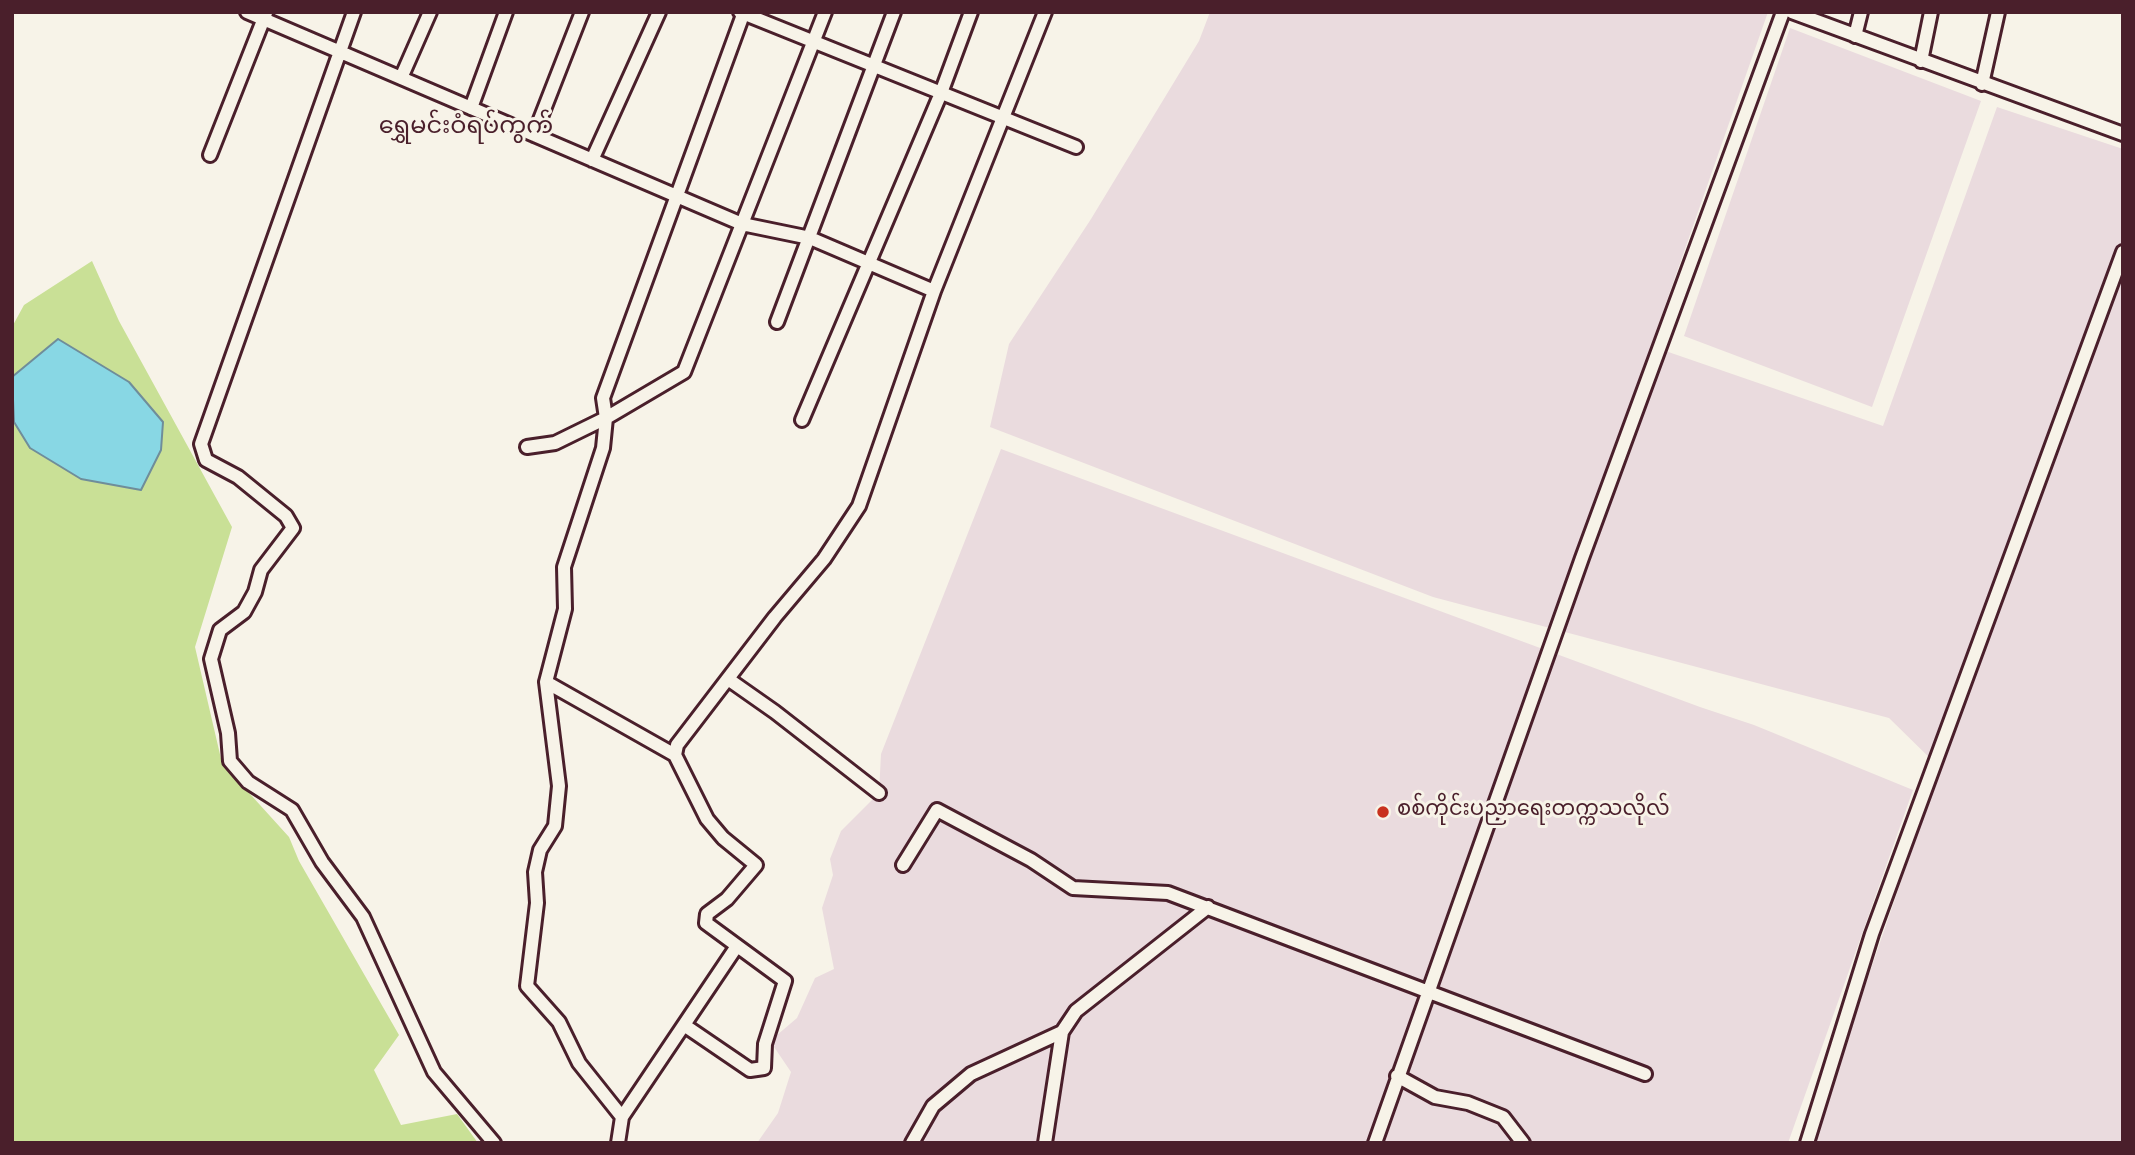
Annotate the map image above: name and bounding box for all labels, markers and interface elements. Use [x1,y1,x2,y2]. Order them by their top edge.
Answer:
district label: ရွှေမင်းဝံရပ်ကွက် [379,116,553,144]
place label: စစ်ကိုင်းပညာရေးတက္ကသလိုလ် [1397,799,1670,825]
marker: စစ်ကိုင်းပညာရေးတက္ကသလိုလ် [1375,804,1391,820]

